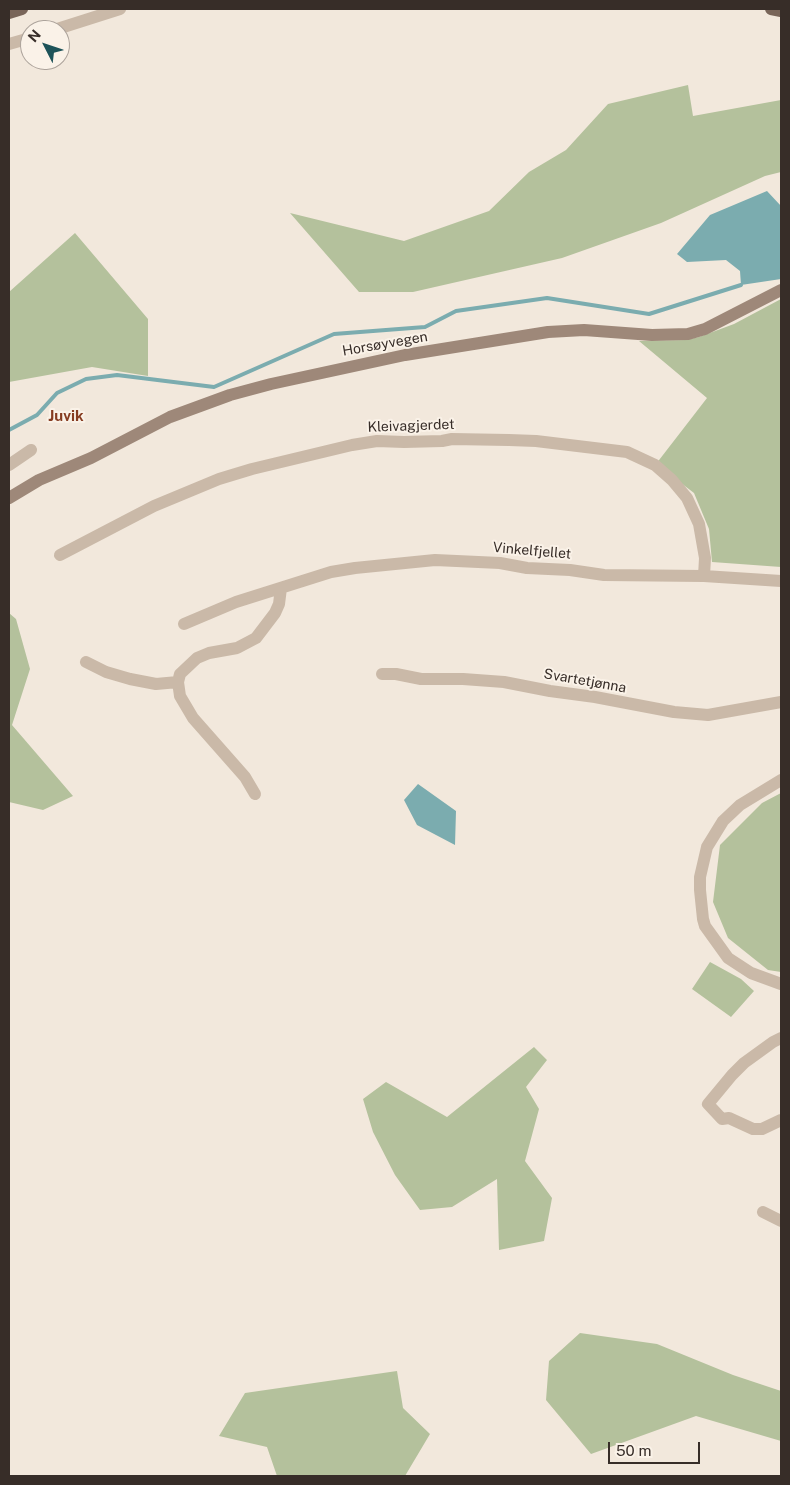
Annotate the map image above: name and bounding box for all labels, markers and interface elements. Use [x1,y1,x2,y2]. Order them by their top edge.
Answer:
north arrow [20,20,70,70]
text: N [25,26,44,45]
street label: Horsøyvegen [341,328,429,360]
district label: Juvik [48,407,84,425]
street label: Kleivagjerdet [367,416,455,436]
street label: Vinkelfjellet [492,539,572,563]
street label: Svartetjønna [542,665,628,697]
scale bar [610,1432,702,1464]
text: 50 m [616,1442,651,1459]

